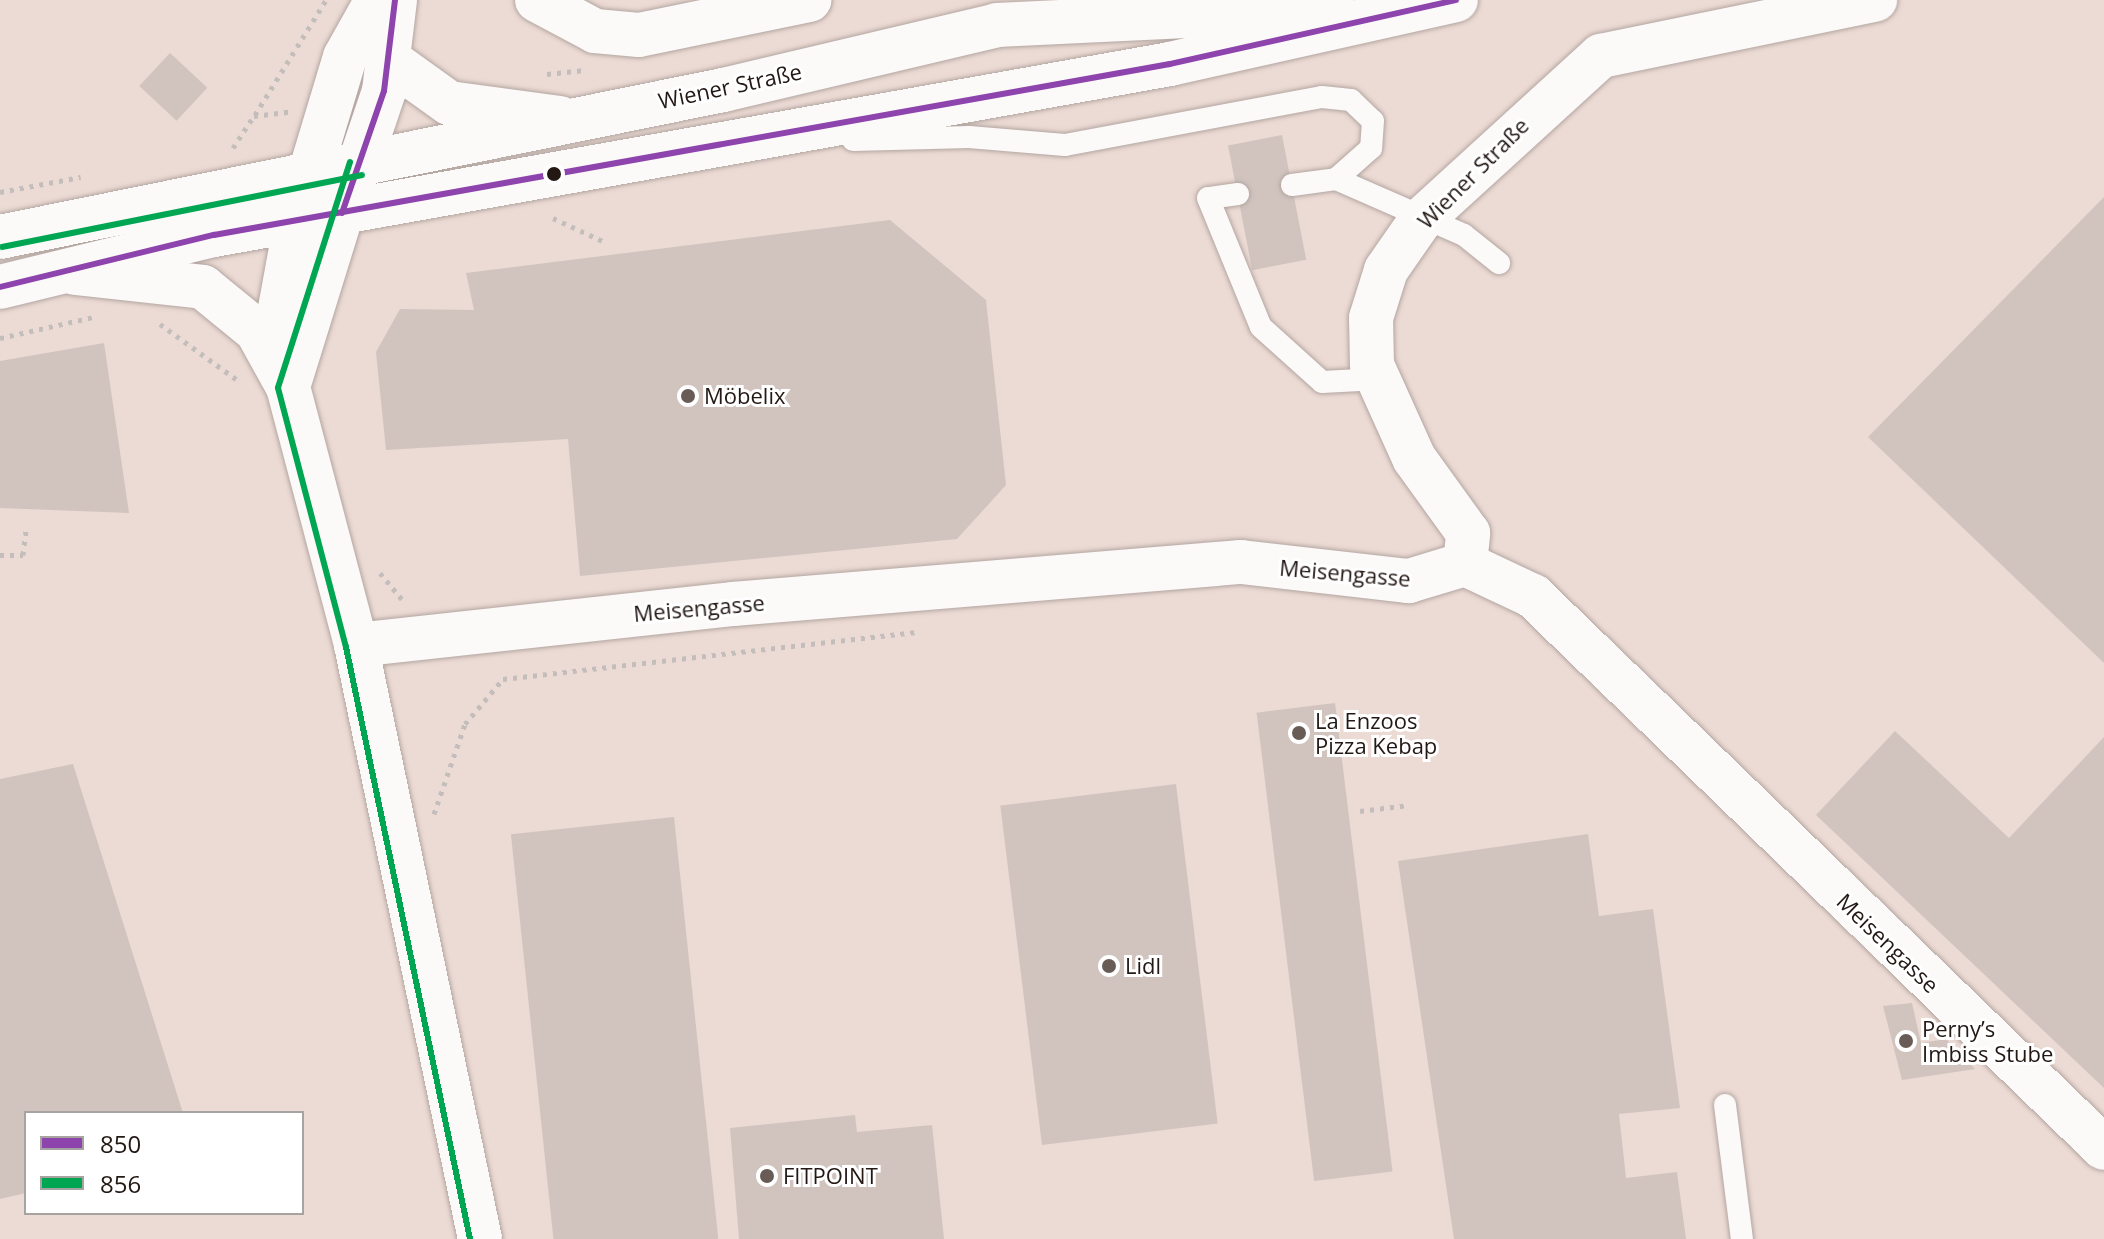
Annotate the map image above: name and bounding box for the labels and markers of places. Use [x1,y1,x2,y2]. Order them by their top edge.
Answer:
unlabelled marker [546,166,562,182]
place label: Möbelix [704,383,785,409]
marker: Möbelix [679,387,697,405]
place label: La Enzoos Pizza Kebap [1315,707,1437,758]
marker: La Enzoos Pizza Kebap [1290,724,1308,742]
place label: Lidl [1125,953,1161,979]
marker: Lidl [1100,957,1118,975]
place label: Perny’s Imbiss Stube [1922,1015,2053,1066]
marker: Perny’s Imbiss Stube [1897,1032,1915,1050]
place label: FITPOINT [783,1163,878,1189]
marker: FITPOINT [758,1167,776,1185]

